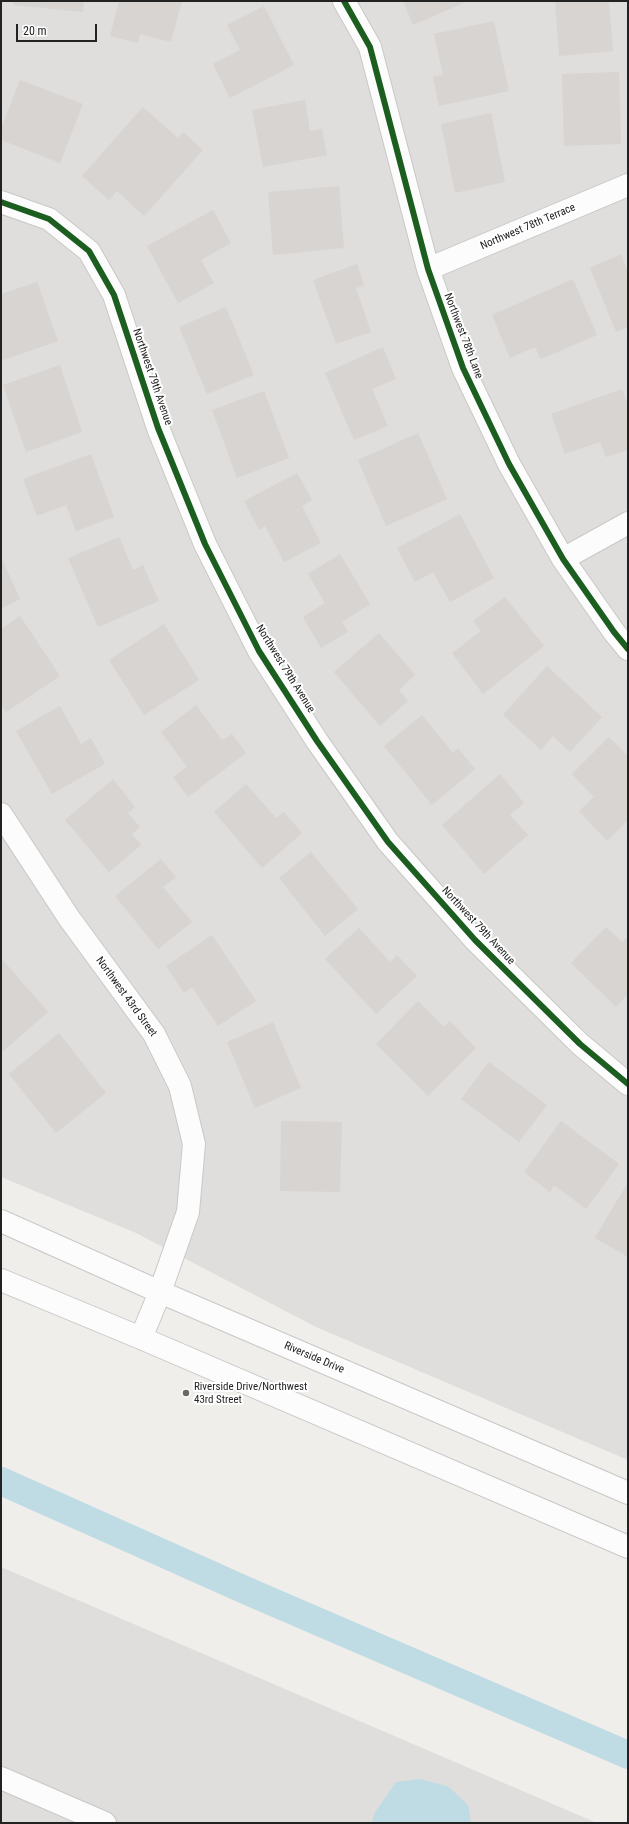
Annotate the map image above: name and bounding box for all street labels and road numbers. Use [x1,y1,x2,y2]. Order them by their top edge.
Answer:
street label: Northwest 78th Terrace [479,201,577,253]
street label: Northwest 78th Lane [441,291,485,381]
street label: Northwest 79th Avenue [129,327,175,427]
street label: Northwest 79th Avenue [253,623,317,715]
street label: Northwest 79th Avenue [439,884,517,968]
street label: Northwest 43rd Street [93,954,159,1040]
street label: Riverside Drive [282,1339,346,1377]

